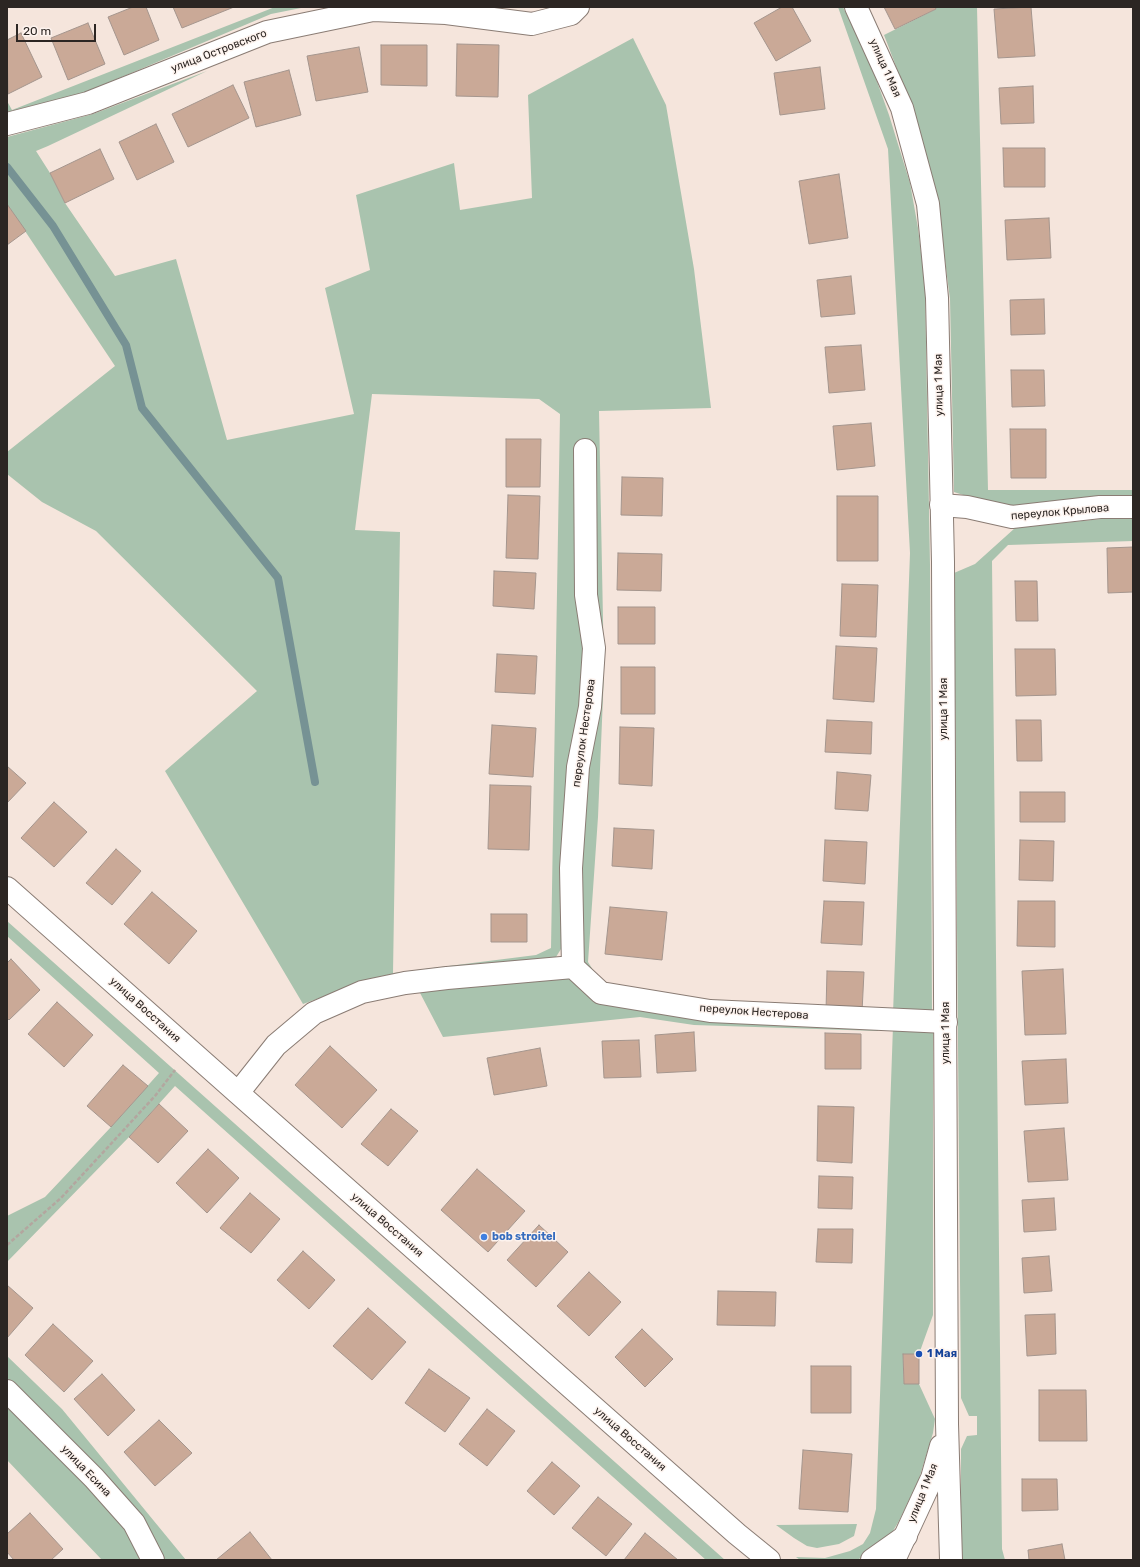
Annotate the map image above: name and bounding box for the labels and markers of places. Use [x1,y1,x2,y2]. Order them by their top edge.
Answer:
place label: bob stroitel [492,1230,556,1244]
marker: bob stroitel [479,1232,489,1242]
place label: 1 Мая [927,1347,957,1361]
marker: 1 Мая [914,1349,924,1359]

